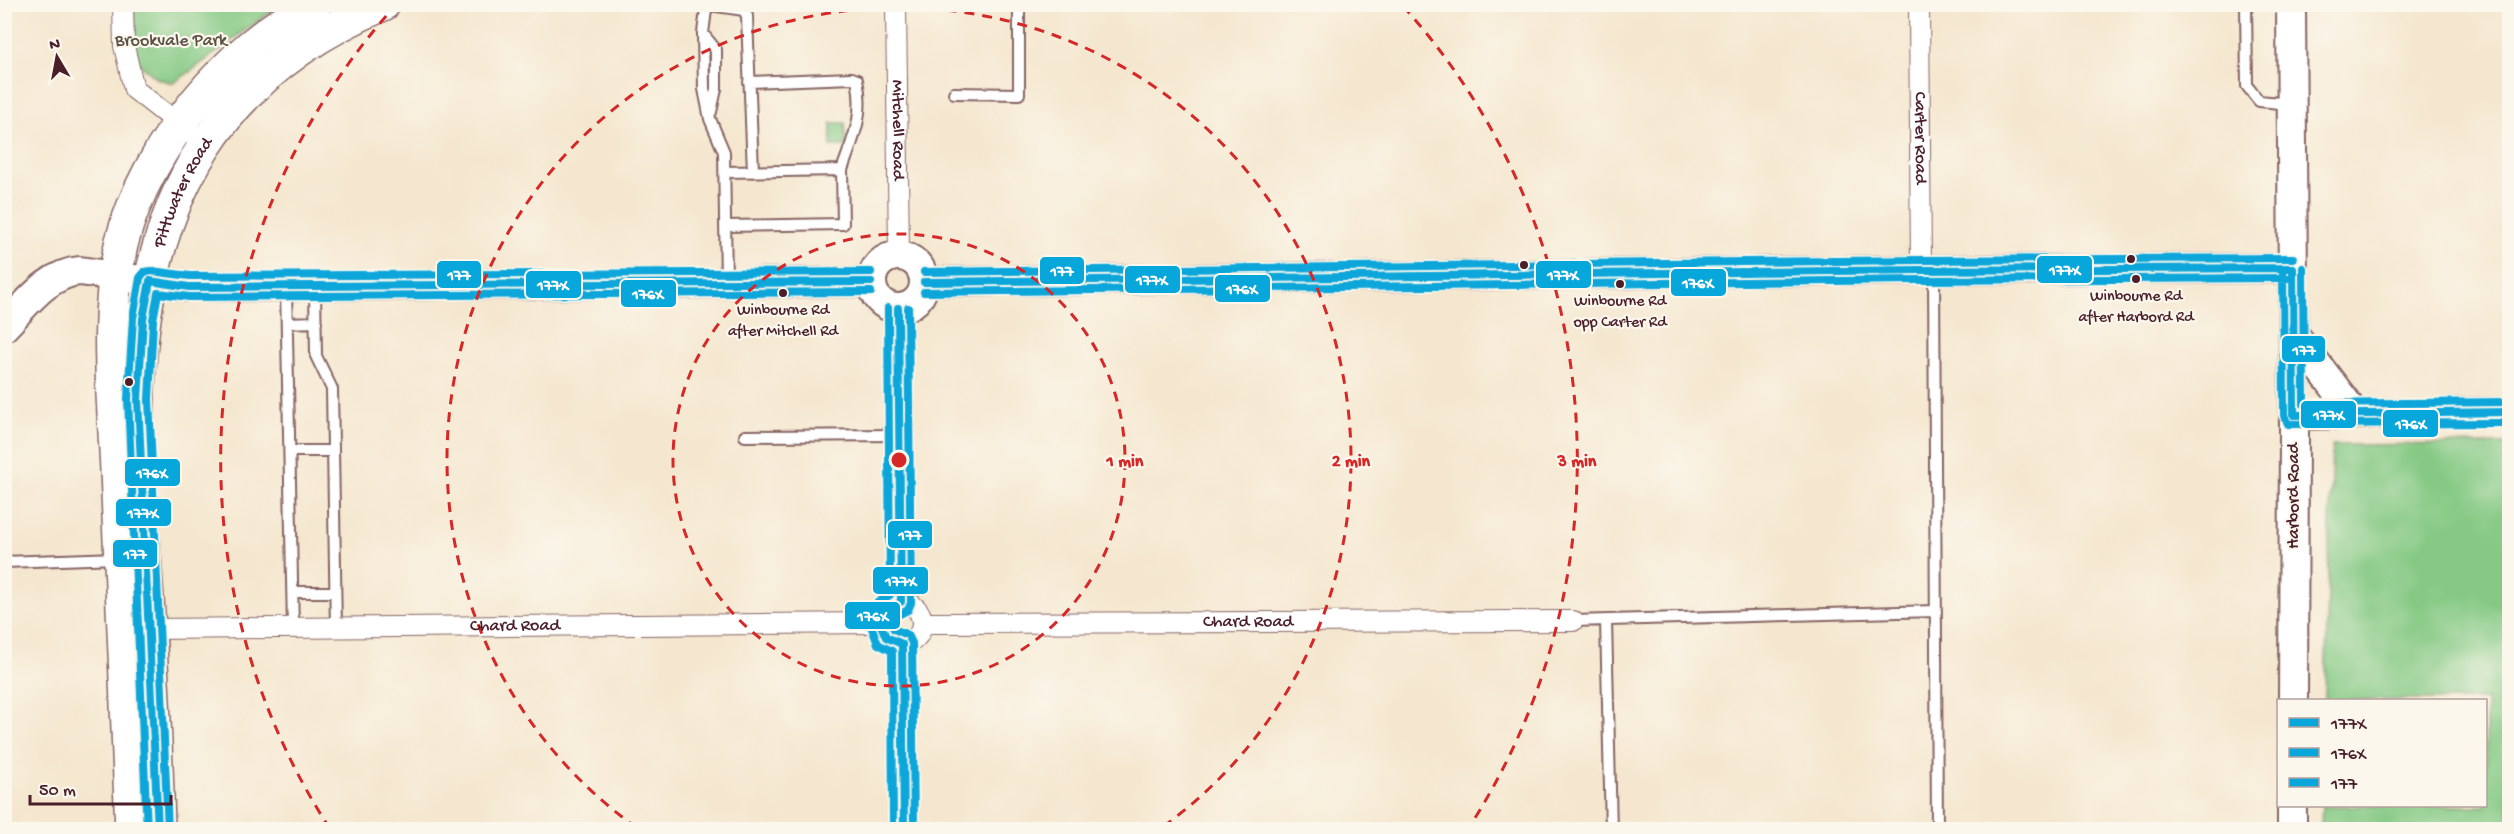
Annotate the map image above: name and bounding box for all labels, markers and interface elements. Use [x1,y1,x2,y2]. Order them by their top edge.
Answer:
north arrow [27,27,87,87]
park label: Brookvale Park [114,31,229,52]
text: N [48,35,62,56]
street label: Mitchell Road [886,80,909,182]
street label: Carter Road [1909,92,1931,186]
street label: Pittwater Road [149,132,219,251]
unlabelled marker [2125,253,2137,265]
line badge: 177X [2036,255,2093,284]
line badge: 177 [1039,256,1085,285]
unlabelled marker [1518,259,1530,271]
line badge: 177 [436,260,482,289]
line badge: 177X [1535,260,1592,289]
text: 177X [2048,263,2082,282]
text: 177 [1049,264,1074,283]
line badge: 177X [1124,265,1181,294]
text: 177 [446,268,471,287]
text: 177X [1546,268,1580,287]
line badge: 176X [1670,268,1727,297]
line badge: 177X [525,270,582,299]
text: 177X [1135,273,1169,292]
marker: Winbourne Rd after Harbord Rd [2130,273,2142,285]
line badge: 176X [1214,274,1271,303]
text: 176X [1681,276,1715,295]
text: 177X [536,278,570,297]
marker: Winbourne Rd opp Carter Rd [1614,278,1626,290]
line badge: 176X [620,279,677,308]
text: 176X [1225,282,1259,301]
text: 176X [631,287,665,306]
marker: Winbourne Rd after Mitchell Rd [777,287,789,299]
place label: Winbourne Rd after Harbord Rd [2078,288,2195,328]
place label: Winbourne Rd opp Carter Rd [1573,293,1668,333]
place label: Winbourne Rd after Mitchell Rd [728,302,840,342]
line badge: 177 [2281,335,2326,363]
text: 177 [2291,343,2316,362]
unlabelled marker [123,376,135,388]
line badge: 177X [2300,400,2357,429]
text: 177X [2312,408,2346,427]
line badge: 176X [2382,409,2439,438]
text: 176X [2394,417,2428,436]
street label: Harbord Road [2284,442,2305,549]
centre of rings [889,450,909,470]
text: 1 min [1106,452,1144,473]
text: 2 min [1332,452,1371,473]
text: 3 min [1557,452,1597,473]
line badge: 176X [124,458,181,487]
text: 176X [135,466,169,485]
line badge: 177X [115,498,172,527]
text: 177X [126,506,160,525]
line badge: 177 [887,520,933,549]
text: 177 [897,528,922,547]
line badge: 177 [112,539,158,568]
text: 177 [122,547,147,566]
line badge: 177X [872,566,929,595]
text: 177X [884,574,918,593]
line badge: 176X [844,601,901,630]
text: 176X [856,609,890,628]
street label: Chard Road [1203,611,1294,633]
street label: Chard Road [470,615,562,637]
legend [2277,699,2487,807]
text: 177X [2330,715,2368,736]
text: 176X [2330,745,2368,766]
scale bar [30,768,171,806]
text: 177 [2330,775,2358,796]
text: 50 m [39,781,76,802]

